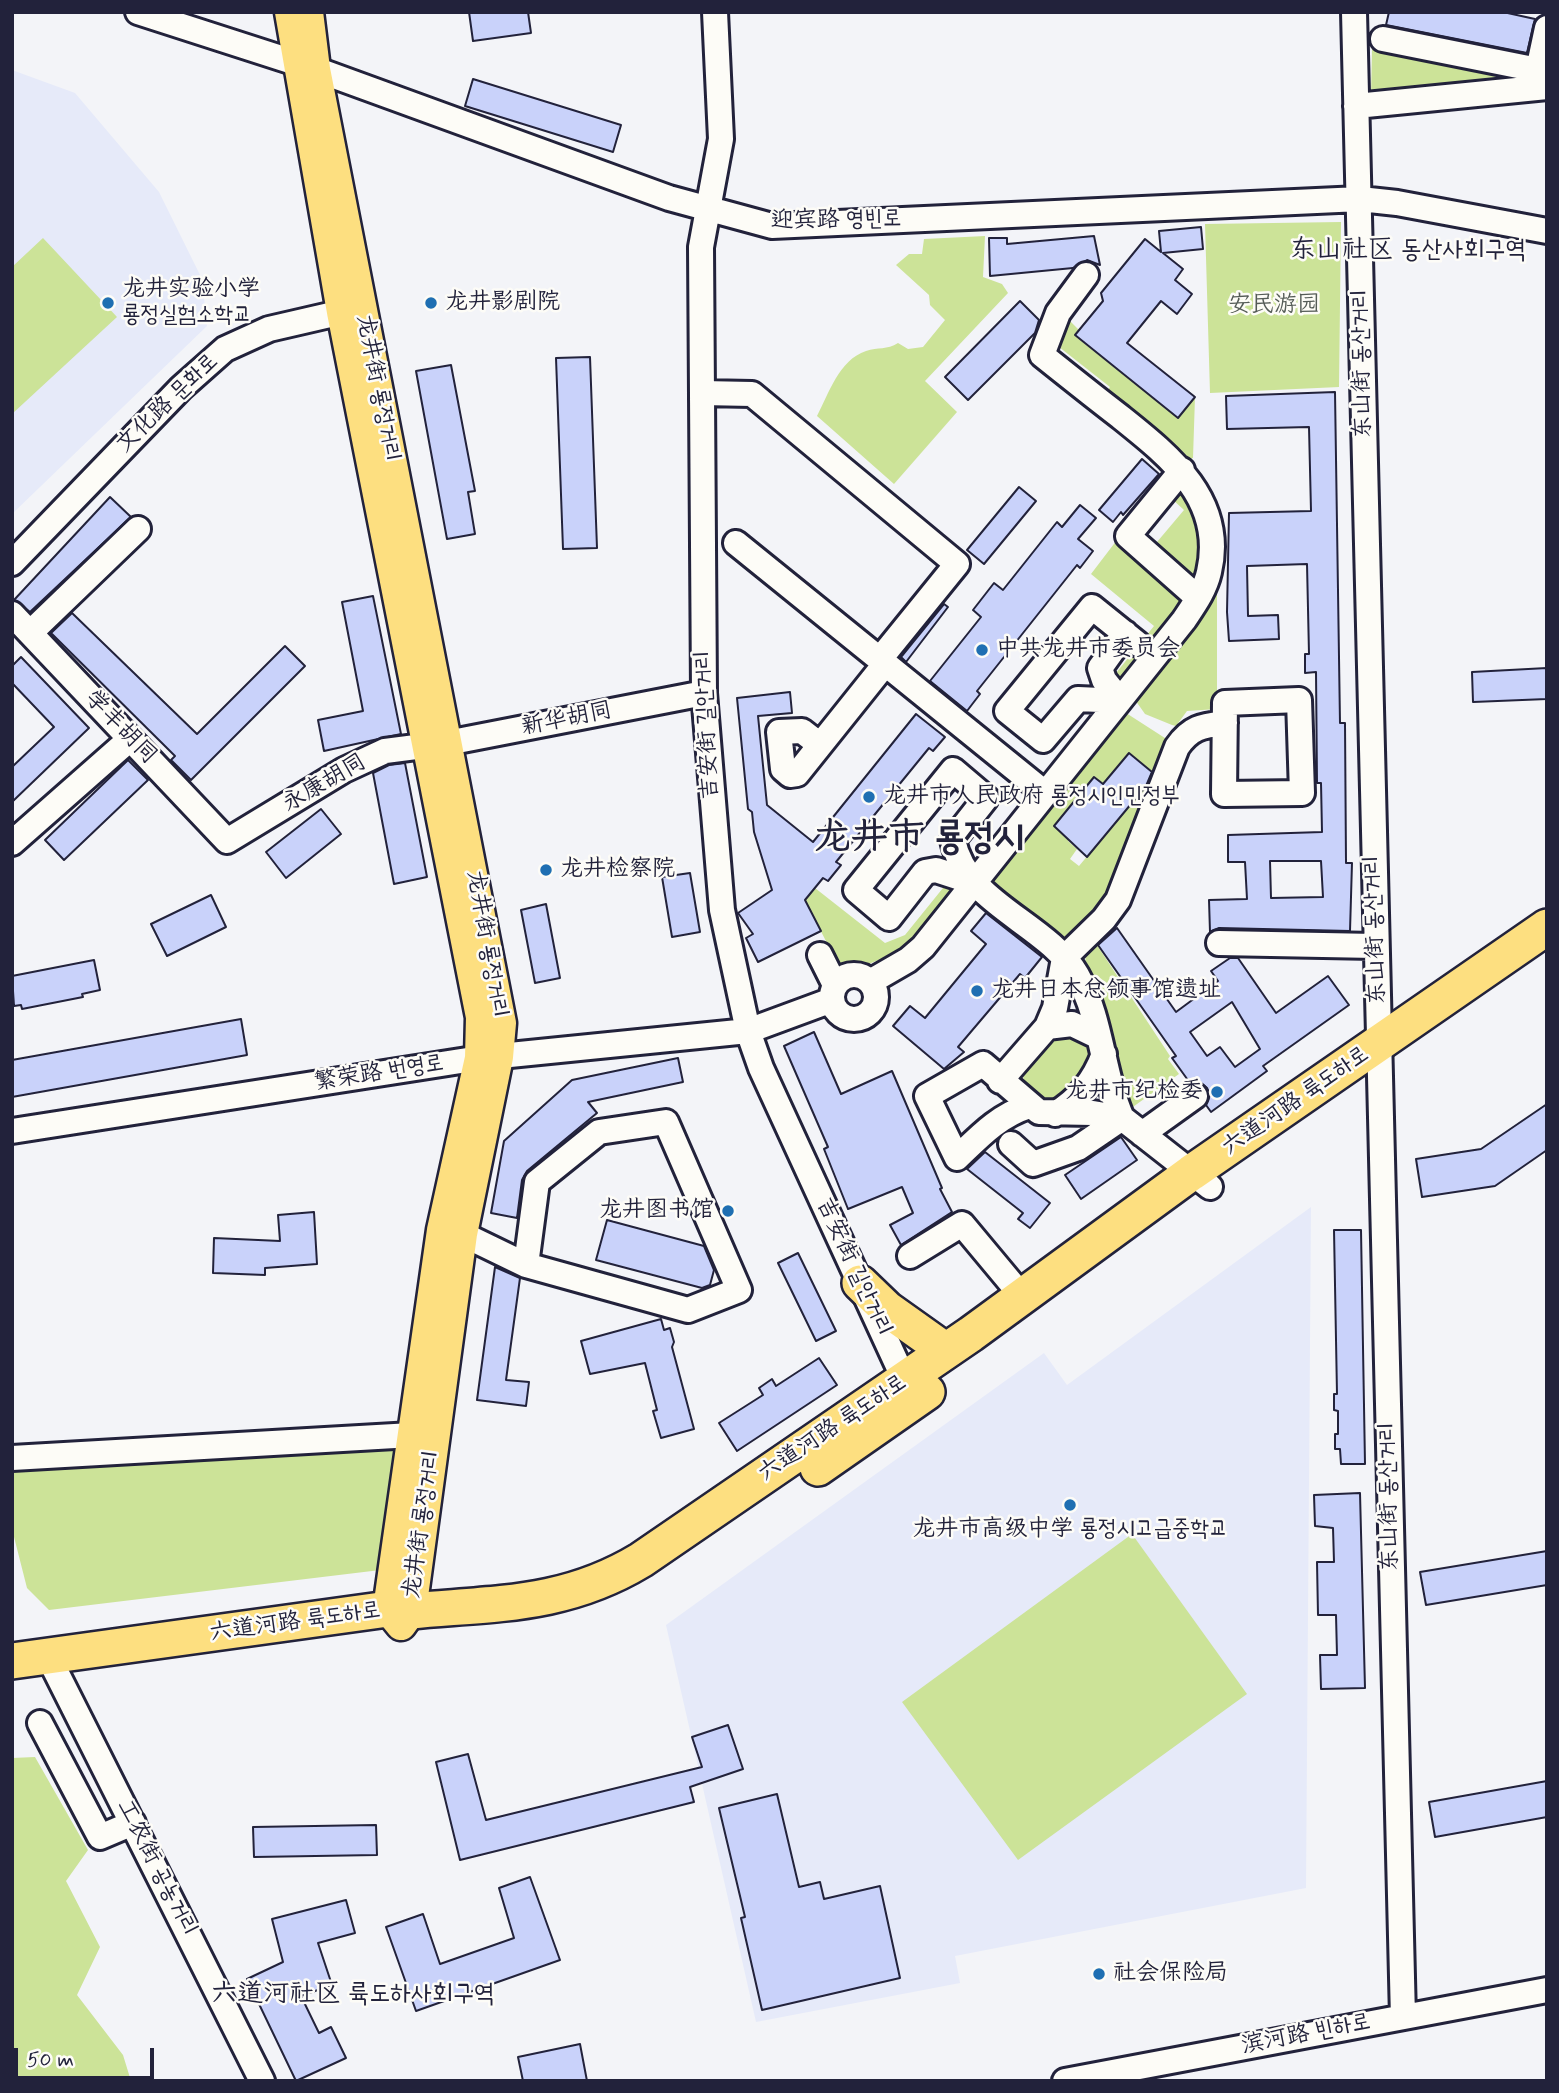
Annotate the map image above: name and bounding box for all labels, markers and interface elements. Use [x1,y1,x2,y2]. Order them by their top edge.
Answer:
street label: 迎宾路 영빈로 [770,206,902,236]
district label: 东山社区 동산사회구역 [1290,236,1526,268]
place label: 龙井实验小学 룡정실험소학교 [122,276,260,330]
place label: 龙井影剧院 [445,289,560,317]
street label: 东山街 동산거리 [1348,289,1378,439]
park label: 安民游园 [1228,292,1320,320]
marker: 龙井实验小学 룡정실험소학교 [100,295,116,311]
marker: 龙井影剧院 [423,295,439,311]
street label: 龙井街 룡정거리 [349,312,405,464]
street label: 文化路 문화로 [111,349,225,459]
place label: 中共龙井市委员会 [996,636,1180,664]
marker: 中共龙井市委员会 [974,642,990,658]
street label: 吉安街 길안거리 [690,650,726,800]
street label: 学丰胡同 [78,685,162,771]
street label: 新华胡同 [519,698,615,742]
street label: 永康胡同 [278,749,372,819]
place label: 龙井市人民政府 룡정시인민정부 [883,783,1180,811]
marker: 龙井市人民政府 룡정시인민정부 [861,789,877,805]
district label: 龙井市 룡정시 [814,818,1024,862]
street label: 东山街 동산거리 [1360,855,1392,1005]
place label: 龙井检察院 [560,856,675,884]
marker: 龙井检察院 [538,862,554,878]
street label: 龙井街 룡정거리 [459,868,513,1020]
place label: 龙井日本总领事馆遗址 [991,977,1221,1005]
marker: 龙井日本总领事馆遗址 [969,983,985,999]
street label: 六道河路 륙도하로 [1218,1041,1374,1163]
street label: 繁荣路 번영로 [312,1050,446,1098]
place label: 龙井市纪检委 [1065,1078,1203,1106]
marker: 龙井市纪检委 [1209,1084,1225,1100]
street label: 吉安街 길안거리 [809,1194,897,1340]
place label: 龙井图书馆 [599,1197,714,1225]
marker: 龙井图书馆 [720,1203,736,1219]
street label: 六道河路 륙도하로 [754,1369,912,1489]
street label: 东山街 동산거리 [1375,1422,1405,1572]
street label: 龙井街 룡정거리 [399,1449,447,1601]
marker: 龙井市高级中学 룡정시고급중학교 [1062,1497,1078,1513]
place label: 龙井市高级中学 룡정시고급중학교 [912,1516,1228,1544]
street label: 六道河路 륙도하로 [208,1597,382,1649]
street label: 工农街 공농거리 [110,1795,202,1941]
place label: 社会保险局 [1113,1960,1228,1988]
marker: 社会保险局 [1091,1966,1107,1982]
district label: 六道河社区 륙도하사회구역 [211,1980,495,2012]
street label: 滨河路 빈하로 [1239,2009,1373,2061]
scale bar [18,2034,158,2078]
text: 50 m [27,2046,74,2074]

